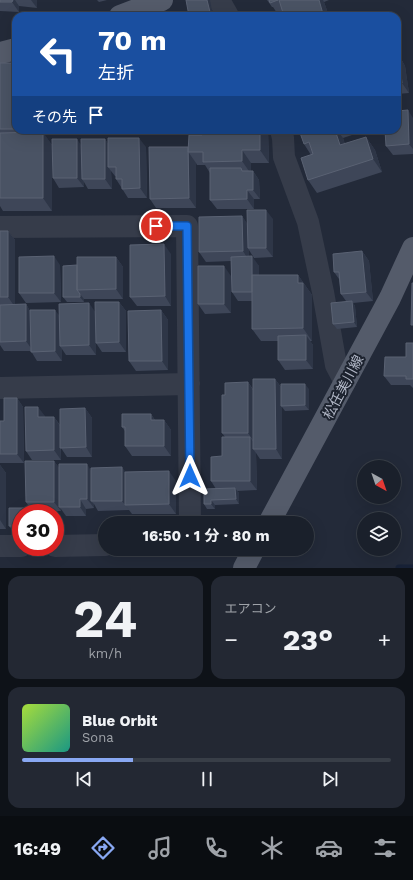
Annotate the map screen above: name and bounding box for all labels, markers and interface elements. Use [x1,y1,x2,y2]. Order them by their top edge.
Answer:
text: 70 m [98,24,167,57]
icon: left [32,28,84,80]
text: 左折 [98,62,134,83]
icon: arrive [85,104,107,126]
text: その先 [32,108,77,126]
pin [139,209,173,243]
icon: arrive [145,215,167,237]
street label: 松任美川線 [320,352,366,422]
position arrow [169,455,211,497]
north arrow [357,460,401,504]
map controls [357,460,401,556]
speed limit sign: 30 [12,504,64,556]
button: layers [357,512,401,556]
text: 16:50 · 1 分 · 80 m [142,527,270,545]
text: 24 [73,589,137,650]
text: エアコン [225,601,277,616]
text: 23° [282,622,333,657]
text: − [225,627,238,652]
text: + [378,627,391,652]
text: km/h [89,646,122,661]
text: Blue Orbit [82,712,157,730]
text: Sona [82,730,114,745]
icon: previous [73,768,95,790]
icon: pause [196,768,218,790]
icon: next [319,768,341,790]
icon: directions [89,834,117,862]
icon: music [146,834,174,862]
icon: phone [202,834,230,862]
icon: climate [258,834,286,862]
icon: car [315,834,343,862]
icon: filters [371,834,399,862]
text: 16:49 [14,838,61,859]

